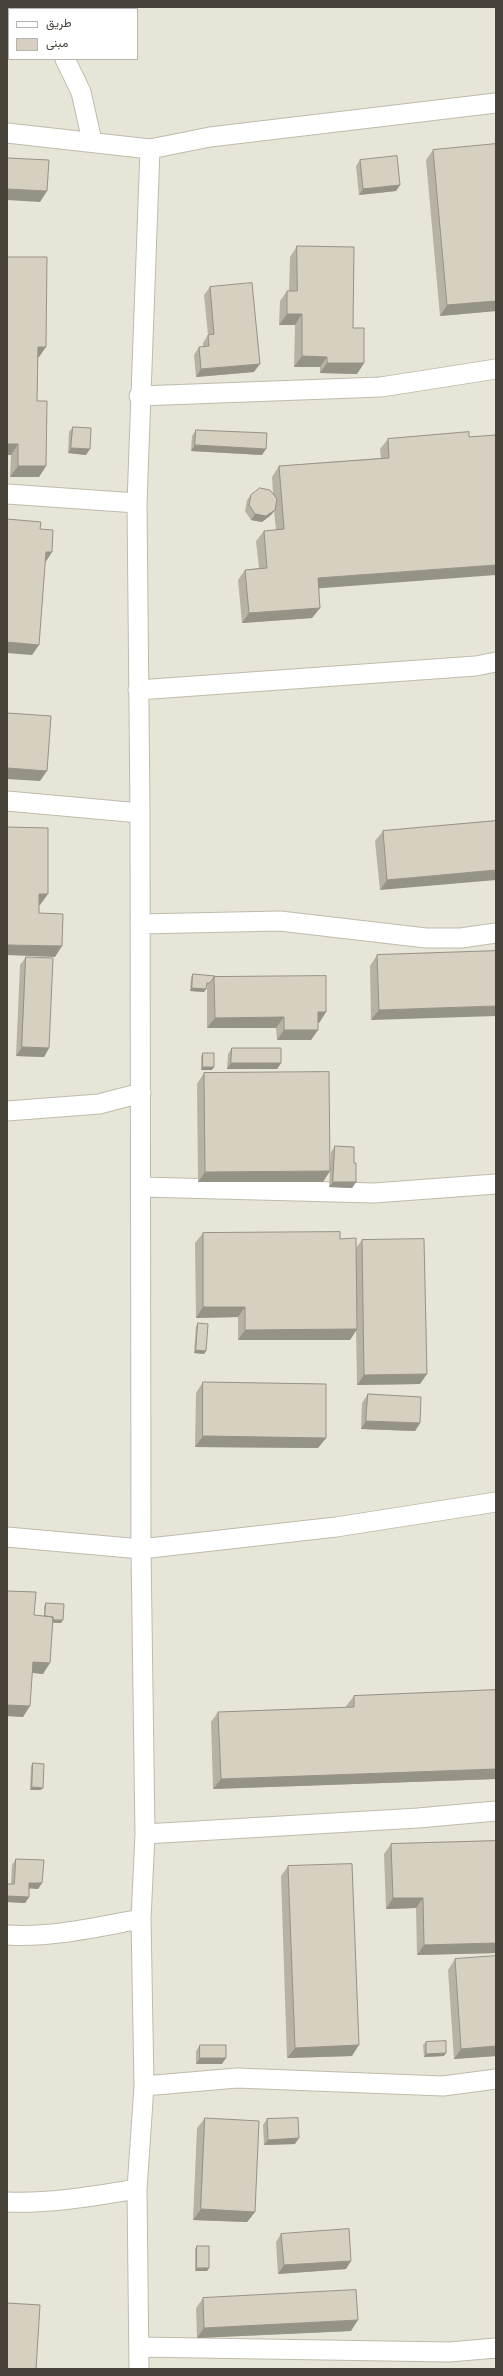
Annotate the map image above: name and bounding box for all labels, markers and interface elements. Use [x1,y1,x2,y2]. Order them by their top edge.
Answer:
legend [8,8,138,60]
text: طريق [46,16,71,30]
text: مبنى [46,36,68,50]

